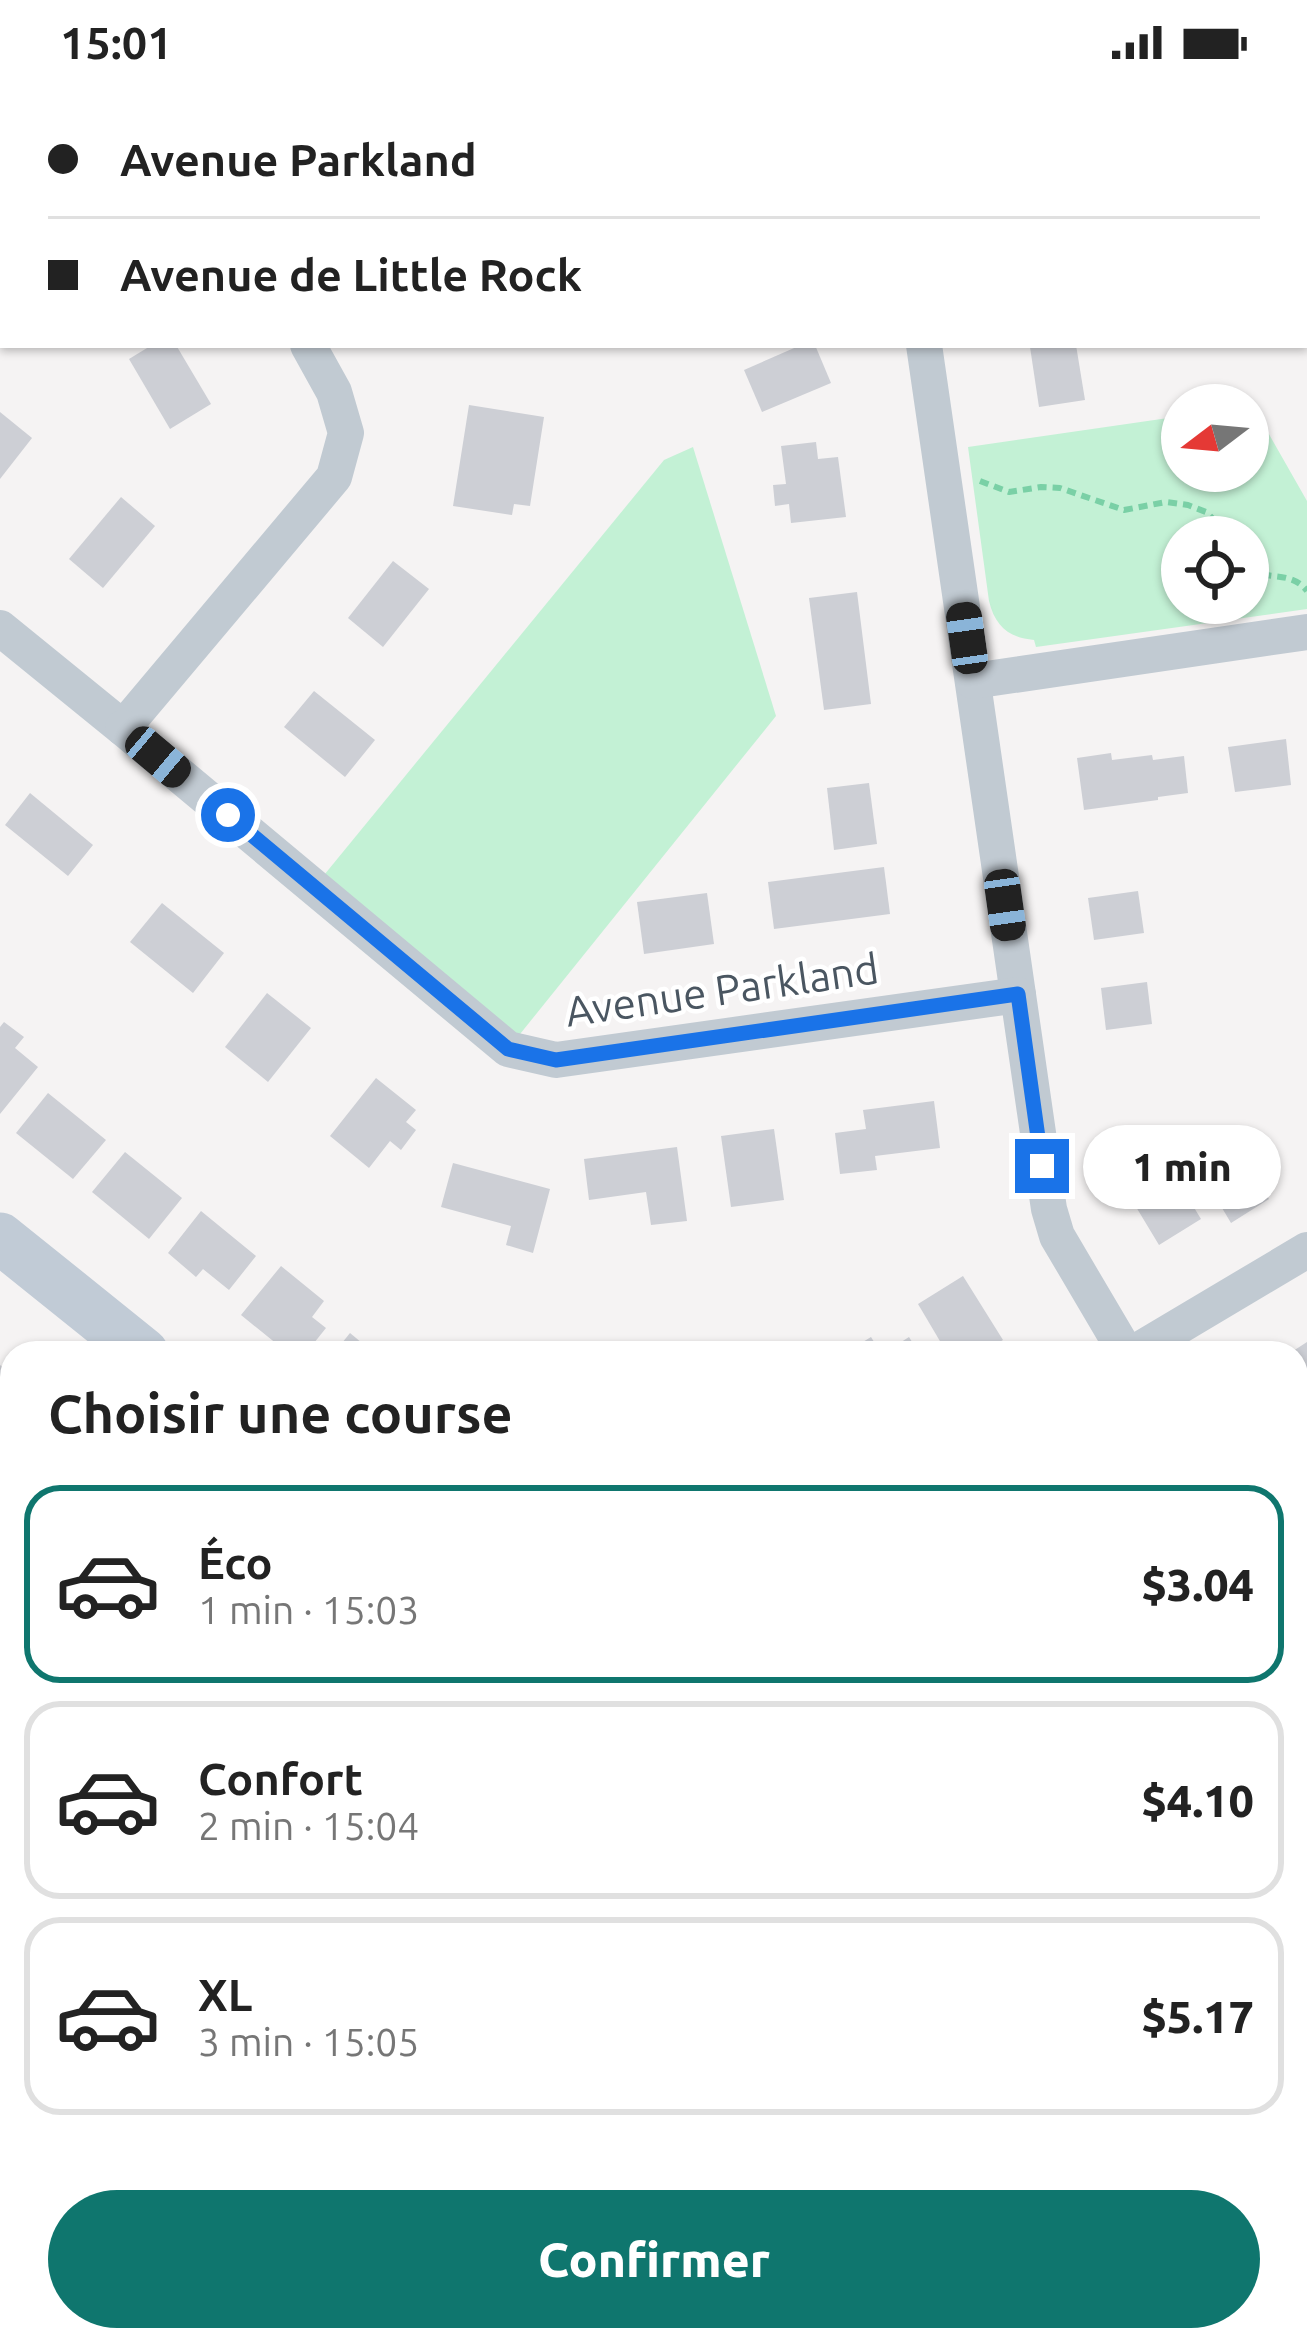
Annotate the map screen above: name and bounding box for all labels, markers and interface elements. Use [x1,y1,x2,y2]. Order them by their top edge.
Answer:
text: 15:01 [60,17,173,68]
text: Avenue Parkland [120,134,477,185]
text: Avenue de Little Rock [120,249,582,300]
north arrow [1161,384,1269,492]
map controls [1161,384,1269,624]
button: locate [1161,516,1269,624]
car [944,600,990,676]
car [119,720,197,794]
route start [201,788,255,842]
car [982,867,1028,943]
street label: Avenue Parkland [562,944,882,1035]
callout: 1 min [1084,1124,1282,1208]
route end [1015,1139,1069,1193]
text: 1 min [1132,1145,1232,1188]
text: Choisir une course [48,1383,513,1443]
icon: car [54,1530,162,1638]
text: Éco [198,1537,273,1588]
text: $3.04 [1141,1559,1254,1610]
text: 1 min · 15:03 [198,1588,419,1631]
icon: car [54,1746,162,1854]
text: Confort [198,1753,363,1804]
text: $4.10 [1141,1775,1254,1826]
text: 2 min · 15:04 [198,1804,419,1847]
icon: car [54,1962,162,2070]
text: XL [198,1969,252,2020]
text: $5.17 [1141,1991,1254,2042]
text: 3 min · 15:05 [198,2020,419,2063]
button: Confirmer [48,2190,1260,2328]

